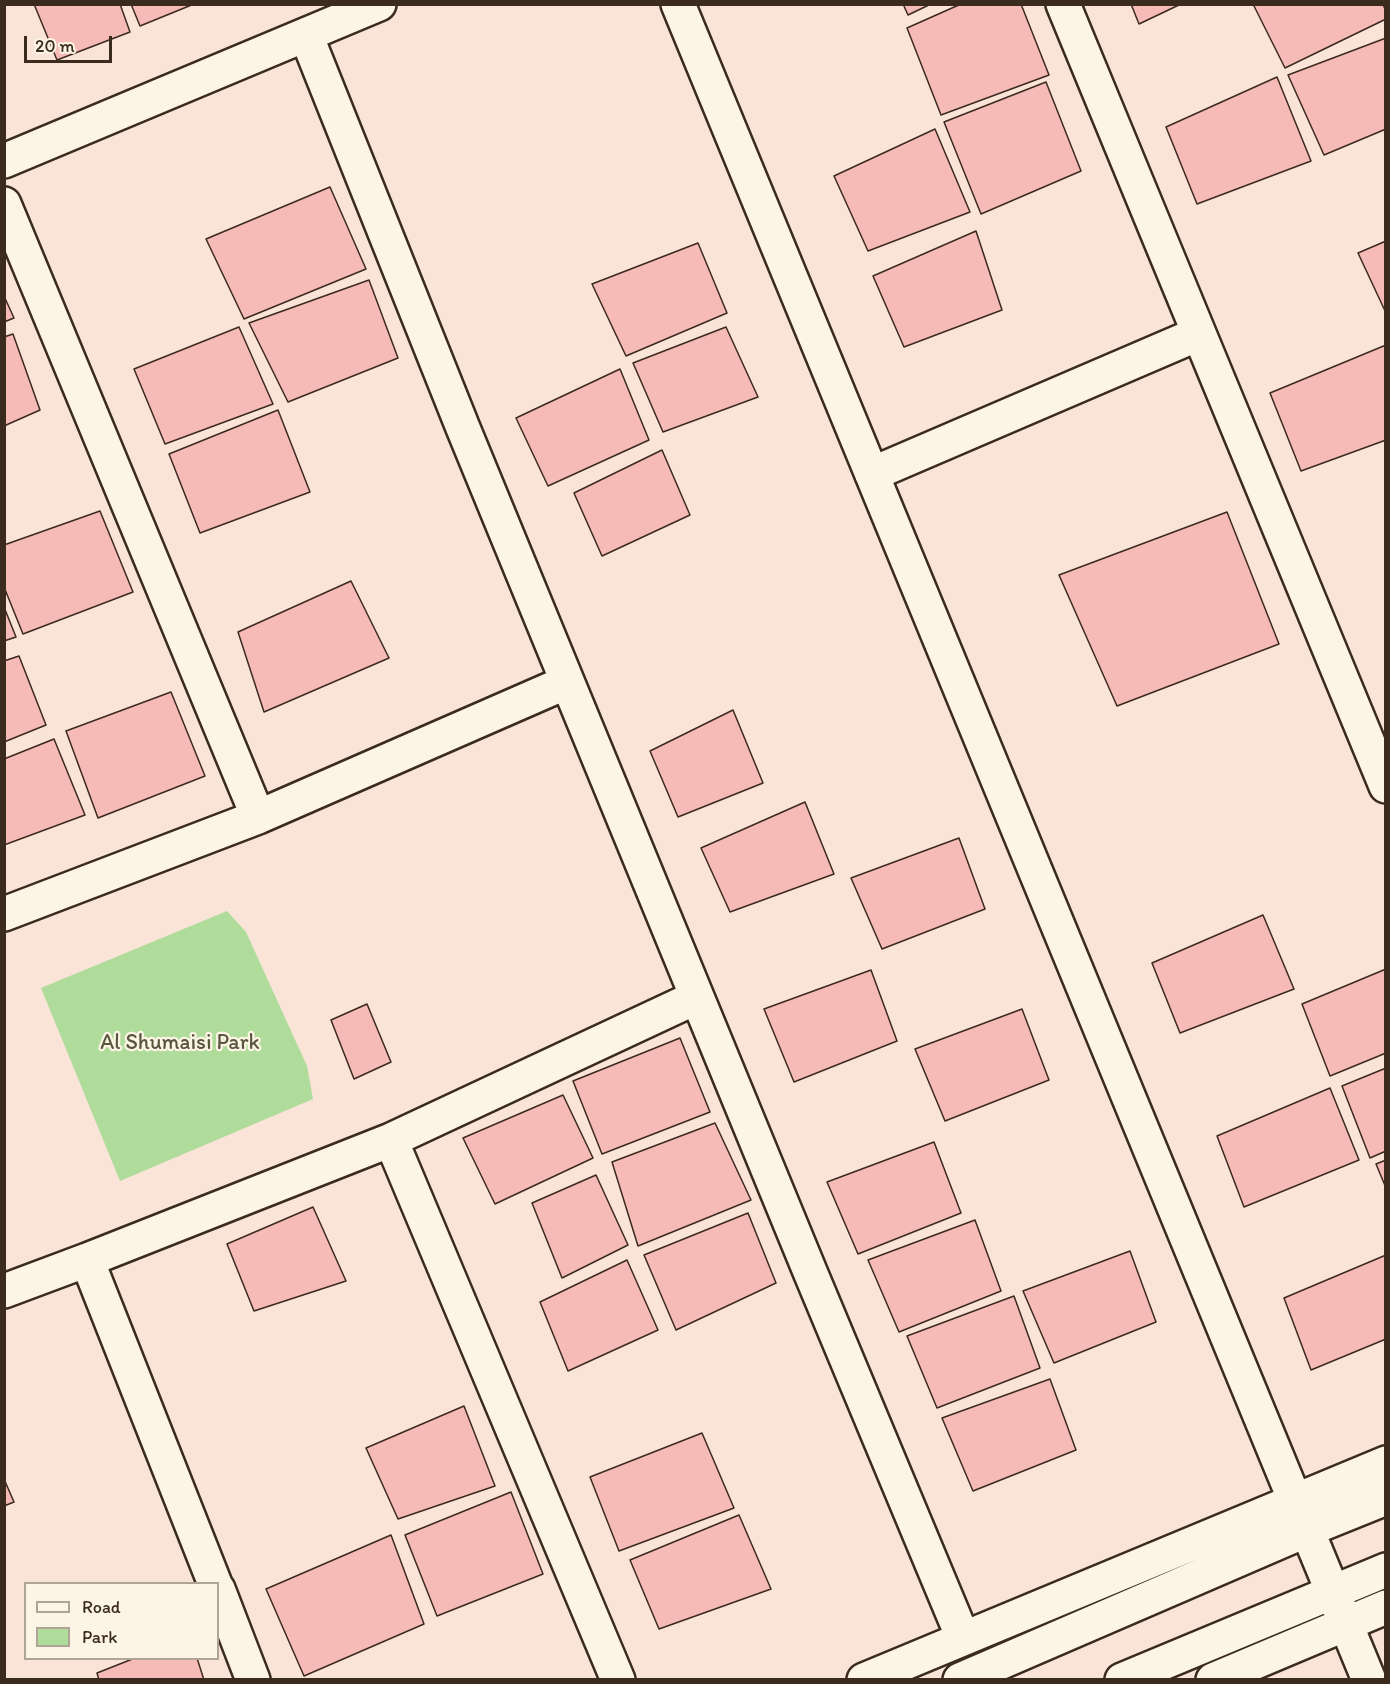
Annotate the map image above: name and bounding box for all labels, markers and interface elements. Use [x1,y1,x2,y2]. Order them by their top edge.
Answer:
scale bar [27,24,116,62]
text: 20 m [35,35,75,57]
park label: Al Shumaisi Park [100,1030,260,1056]
legend [24,1582,219,1660]
text: Road [82,1596,121,1618]
text: Park [82,1626,117,1648]

